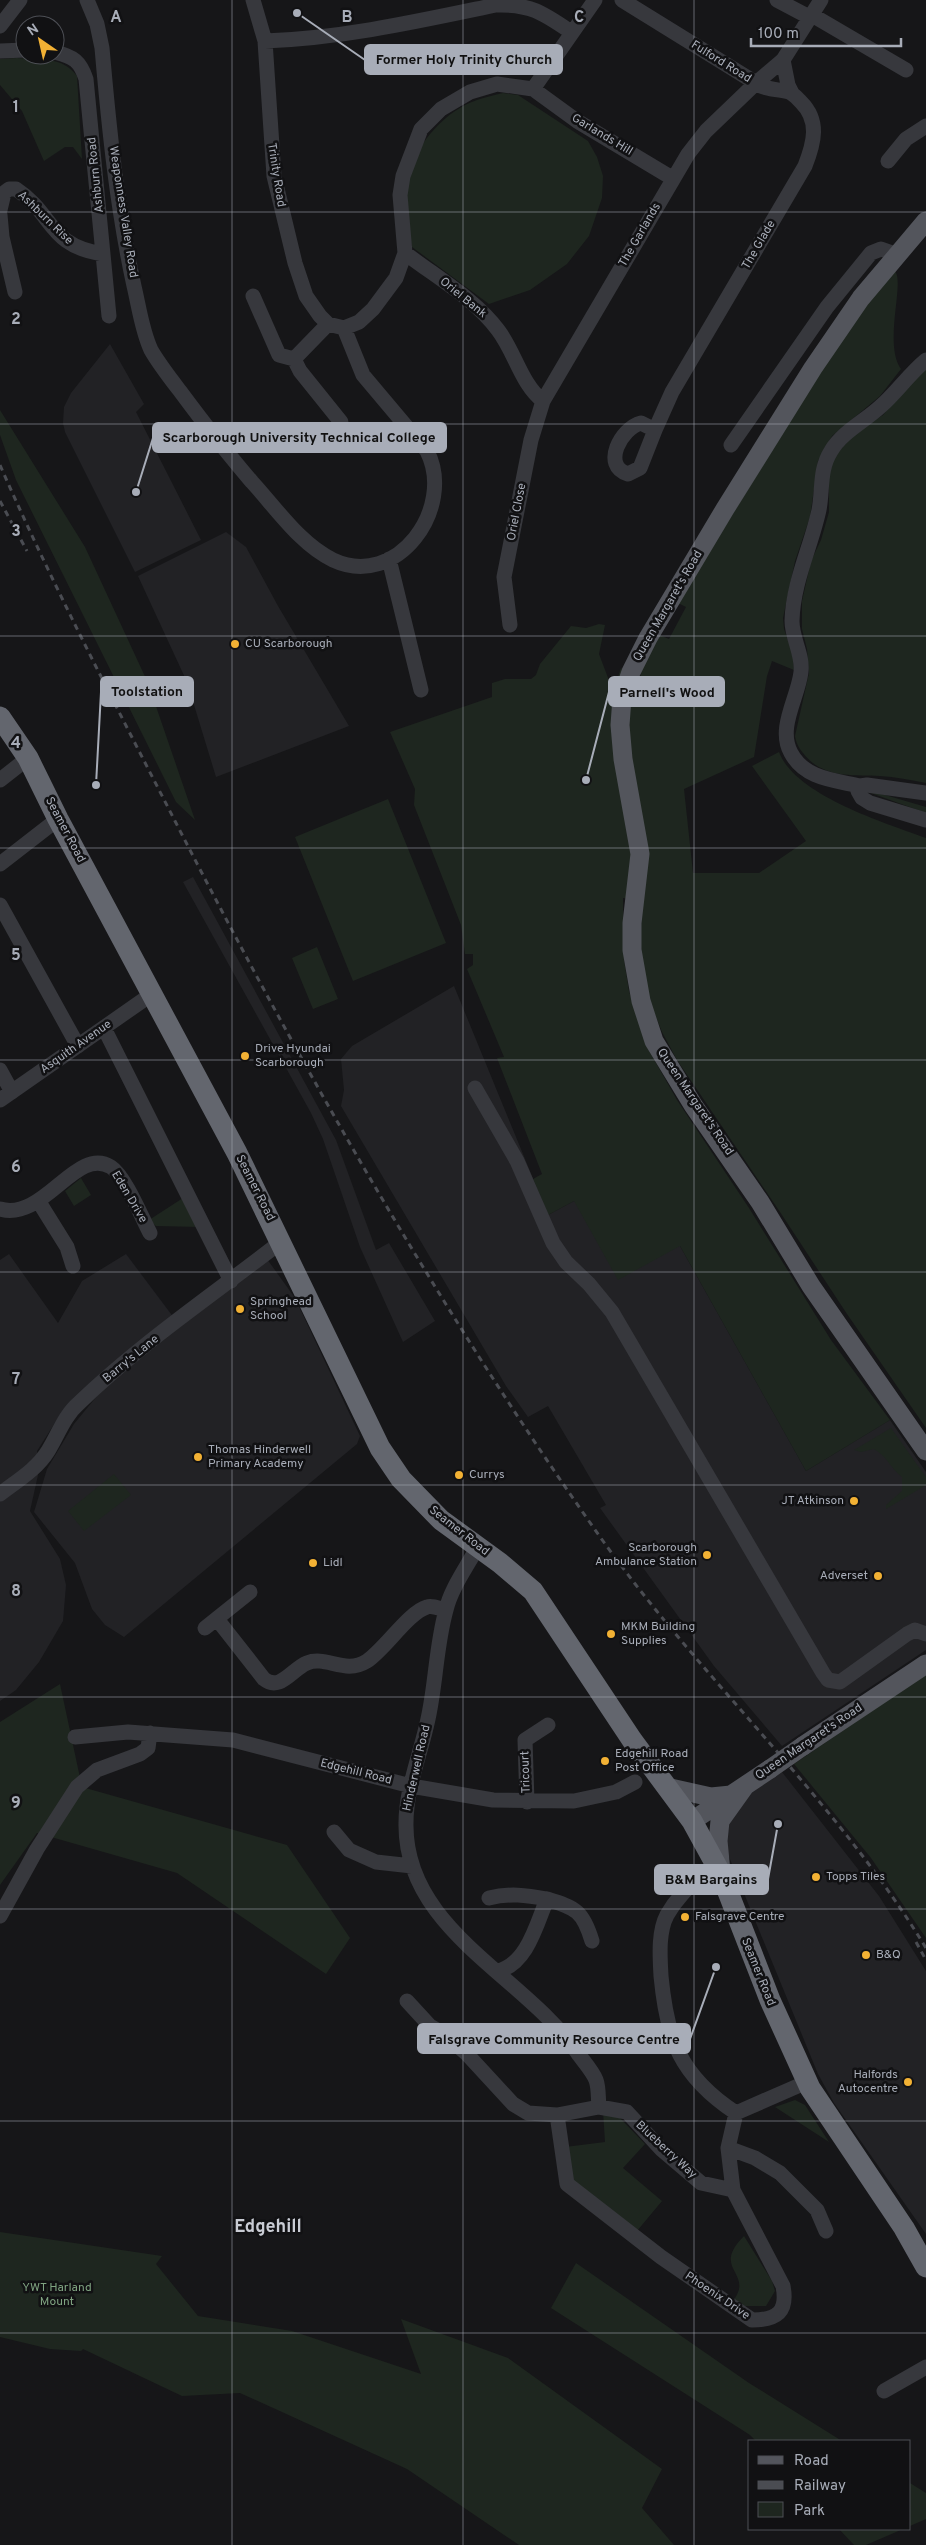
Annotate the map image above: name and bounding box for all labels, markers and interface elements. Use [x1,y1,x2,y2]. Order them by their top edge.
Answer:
text: A [110,8,122,28]
text: B [341,8,353,28]
text: C [574,8,584,28]
north arrow [15,15,65,65]
scale bar [751,15,901,47]
text: N [25,21,42,40]
text: 100 m [758,25,799,44]
street label: Fulford Road [688,37,754,87]
callout: Former Holy Trinity Church [365,45,562,74]
text: Former Holy Trinity Church [376,52,552,69]
text: 1 [13,98,19,118]
street label: Garlands Hill [568,110,636,160]
street label: Ashburn Road [84,136,108,214]
street label: Trinity Road [263,142,289,208]
street label: Weaponness Valley Road [105,145,141,279]
street label: Ashburn Rise [14,188,76,248]
street label: The Garlands [615,200,665,270]
street label: The Glade [738,217,780,273]
street label: Oriel Bank [436,274,490,322]
text: 2 [11,310,21,330]
callout: Scarborough University Technical College [153,423,446,452]
text: Scarborough University Technical College [163,430,436,447]
street label: Oriel Close [504,482,530,542]
text: 3 [11,522,21,542]
street label: Queen Margaret's Road [630,548,706,664]
place label: CU Scarborough [245,636,333,652]
marker: CU Scarborough [229,638,241,650]
callout: Toolstation [101,677,193,706]
callout: Parnell's Wood [609,677,724,706]
text: Toolstation [111,684,183,701]
text: Parnell's Wood [619,685,715,702]
text: 4 [11,734,21,754]
street label: Seamer Road [41,794,89,866]
text: 5 [11,946,21,966]
street label: Asquith Avenue [37,1016,115,1078]
place label: Drive Hyundai Scarborough [255,1041,331,1071]
street label: Queen Margaret's Road [653,1045,737,1159]
marker: Drive Hyundai Scarborough [239,1050,251,1062]
street label: Seamer Road [232,1152,278,1224]
text: 6 [11,1158,21,1178]
street label: Eden Drive [107,1168,151,1226]
place label: Springhead School [250,1294,312,1324]
marker: Springhead School [234,1303,246,1315]
street label: Barry's Lane [100,1331,162,1387]
text: 7 [12,1370,20,1390]
place label: Thomas Hinderwell Primary Academy [208,1442,311,1472]
marker: Thomas Hinderwell Primary Academy [192,1451,204,1463]
place label: Currys [469,1467,505,1483]
marker: Currys [453,1469,465,1481]
place label: JT Atkinson [781,1493,844,1509]
marker: JT Atkinson [848,1495,860,1507]
street label: Seamer Road [426,1503,492,1559]
place label: Scarborough Ambulance Station [595,1540,697,1570]
marker: Scarborough Ambulance Station [701,1549,713,1561]
place label: Lidl [323,1555,343,1571]
marker: Lidl [307,1557,319,1569]
place label: Adverset [820,1568,868,1584]
marker: Adverset [872,1570,884,1582]
text: 8 [11,1582,21,1602]
place label: MKM Building Supplies [621,1619,695,1649]
marker: MKM Building Supplies [605,1628,617,1640]
street label: Queen Margaret's Road [752,1700,866,1784]
street label: Hinderwell Road [399,1723,435,1813]
place label: Edgehill Road Post Office [615,1746,688,1776]
street label: Tricourt [517,1750,535,1794]
street label: Edgehill Road [318,1755,394,1789]
marker: Edgehill Road Post Office [599,1755,611,1767]
text: 9 [11,1794,21,1814]
callout: B&M Bargains [655,1865,768,1894]
place label: Topps Tiles [826,1869,885,1885]
marker: Topps Tiles [810,1871,822,1883]
text: B&M Bargains [665,1872,757,1889]
place label: Falsgrave Centre [695,1909,785,1925]
marker: Falsgrave Centre [679,1911,691,1923]
street label: Seamer Road [737,1936,779,2008]
place label: B&Q [876,1947,901,1963]
marker: B&Q [860,1949,872,1961]
callout: Falsgrave Community Resource Centre [418,2024,690,2053]
text: Falsgrave Community Resource Centre [428,2032,680,2049]
place label: Halfords Autocentre [838,2067,898,2097]
marker: Halfords Autocentre [902,2076,914,2088]
street label: Blueberry Way [632,2117,700,2183]
district label: Edgehill [234,2216,302,2239]
street label: Phoenix Drive [681,2268,753,2324]
park label: YWT Harland Mount [22,2280,92,2310]
legend [748,2440,911,2530]
text: Road [794,2452,829,2471]
text: Railway [794,2477,846,2496]
text: Park [794,2502,825,2521]

